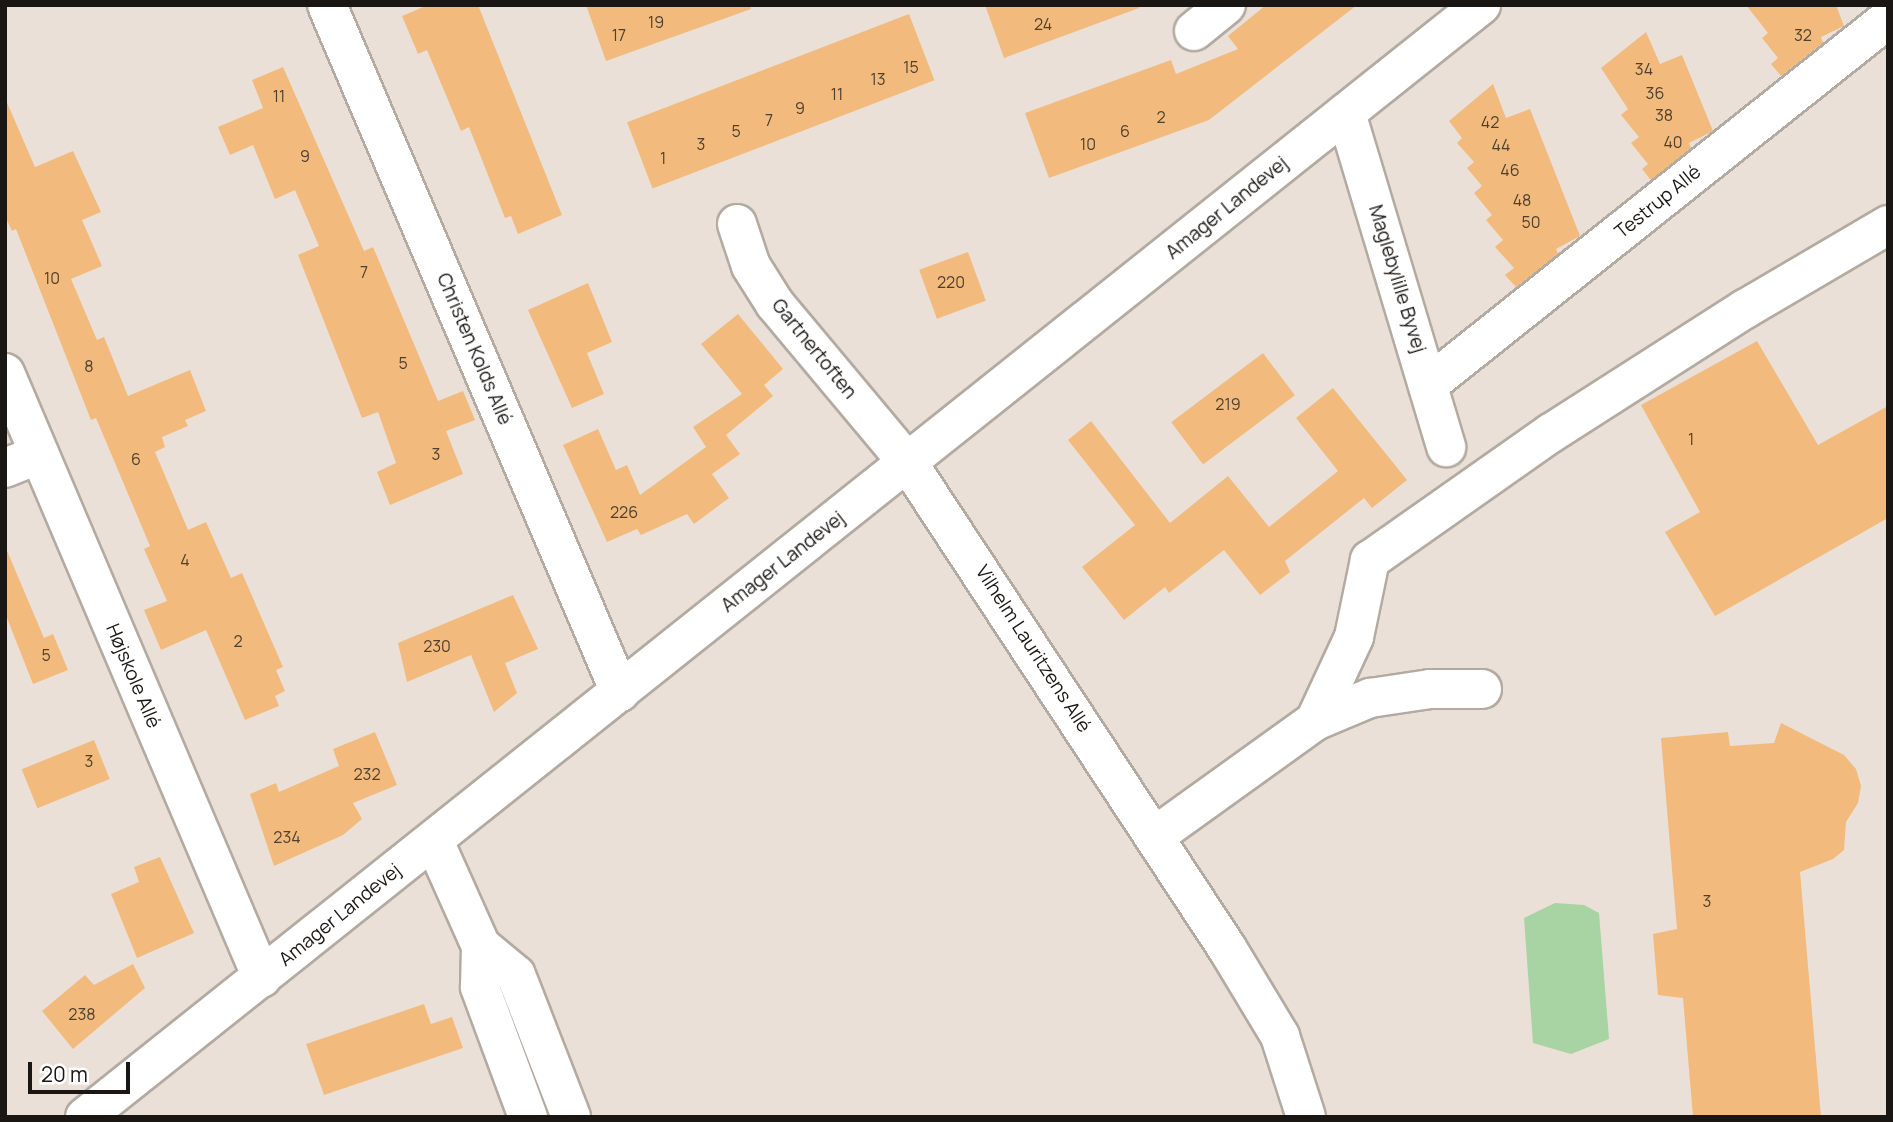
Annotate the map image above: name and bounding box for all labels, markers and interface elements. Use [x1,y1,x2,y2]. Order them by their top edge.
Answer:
house number: 19 [648,12,664,32]
house number: 24 [1034,14,1052,34]
house number: 17 [612,25,626,45]
house number: 32 [1794,25,1812,45]
house number: 15 [903,57,919,77]
house number: 34 [1635,59,1653,79]
house number: 13 [870,69,886,89]
house number: 36 [1646,83,1664,103]
house number: 11 [831,84,843,104]
house number: 11 [273,86,285,106]
house number: 9 [795,98,805,118]
house number: 38 [1655,105,1673,125]
house number: 2 [1156,107,1166,127]
house number: 7 [765,110,773,130]
house number: 42 [1481,112,1499,132]
house number: 5 [731,121,741,141]
house number: 6 [1120,121,1130,141]
house number: 40 [1663,132,1683,152]
house number: 3 [697,134,705,154]
house number: 10 [1080,134,1096,154]
house number: 44 [1491,135,1511,155]
house number: 9 [300,146,310,166]
house number: 1 [660,148,666,168]
street label: Amager Landevej [1161,152,1293,264]
house number: 46 [1500,160,1520,180]
street label: Testrup Allé [1611,161,1705,243]
house number: 48 [1513,190,1531,210]
street label: Maglebylille Byvej [1364,202,1430,356]
house number: 50 [1522,212,1540,232]
house number: 7 [360,262,368,282]
house number: 10 [44,268,60,288]
street label: Christen Kolds Allé [432,270,516,428]
house number: 220 [937,272,965,292]
street label: Gartnertoften [767,294,861,404]
house number: 5 [398,353,408,373]
house number: 8 [84,356,94,376]
house number: 219 [1215,394,1241,414]
house number: 1 [1688,429,1694,449]
house number: 3 [432,444,440,464]
house number: 6 [131,449,141,469]
house number: 226 [610,502,638,522]
street label: Amager Landevej [717,507,849,617]
house number: 4 [180,550,190,570]
street label: Vilhelm Lauritzens Allé [971,561,1095,737]
street label: Højskole Allé [101,621,165,731]
house number: 2 [233,631,243,651]
house number: 230 [423,636,451,656]
house number: 5 [41,645,51,665]
house number: 3 [85,751,93,771]
house number: 232 [353,764,381,784]
house number: 234 [273,827,301,847]
street label: Amager Landevej [274,859,406,971]
house number: 3 [1703,891,1711,911]
house number: 238 [68,1004,96,1024]
scale bar [32,1048,133,1092]
text: 20 m [41,1060,88,1088]

